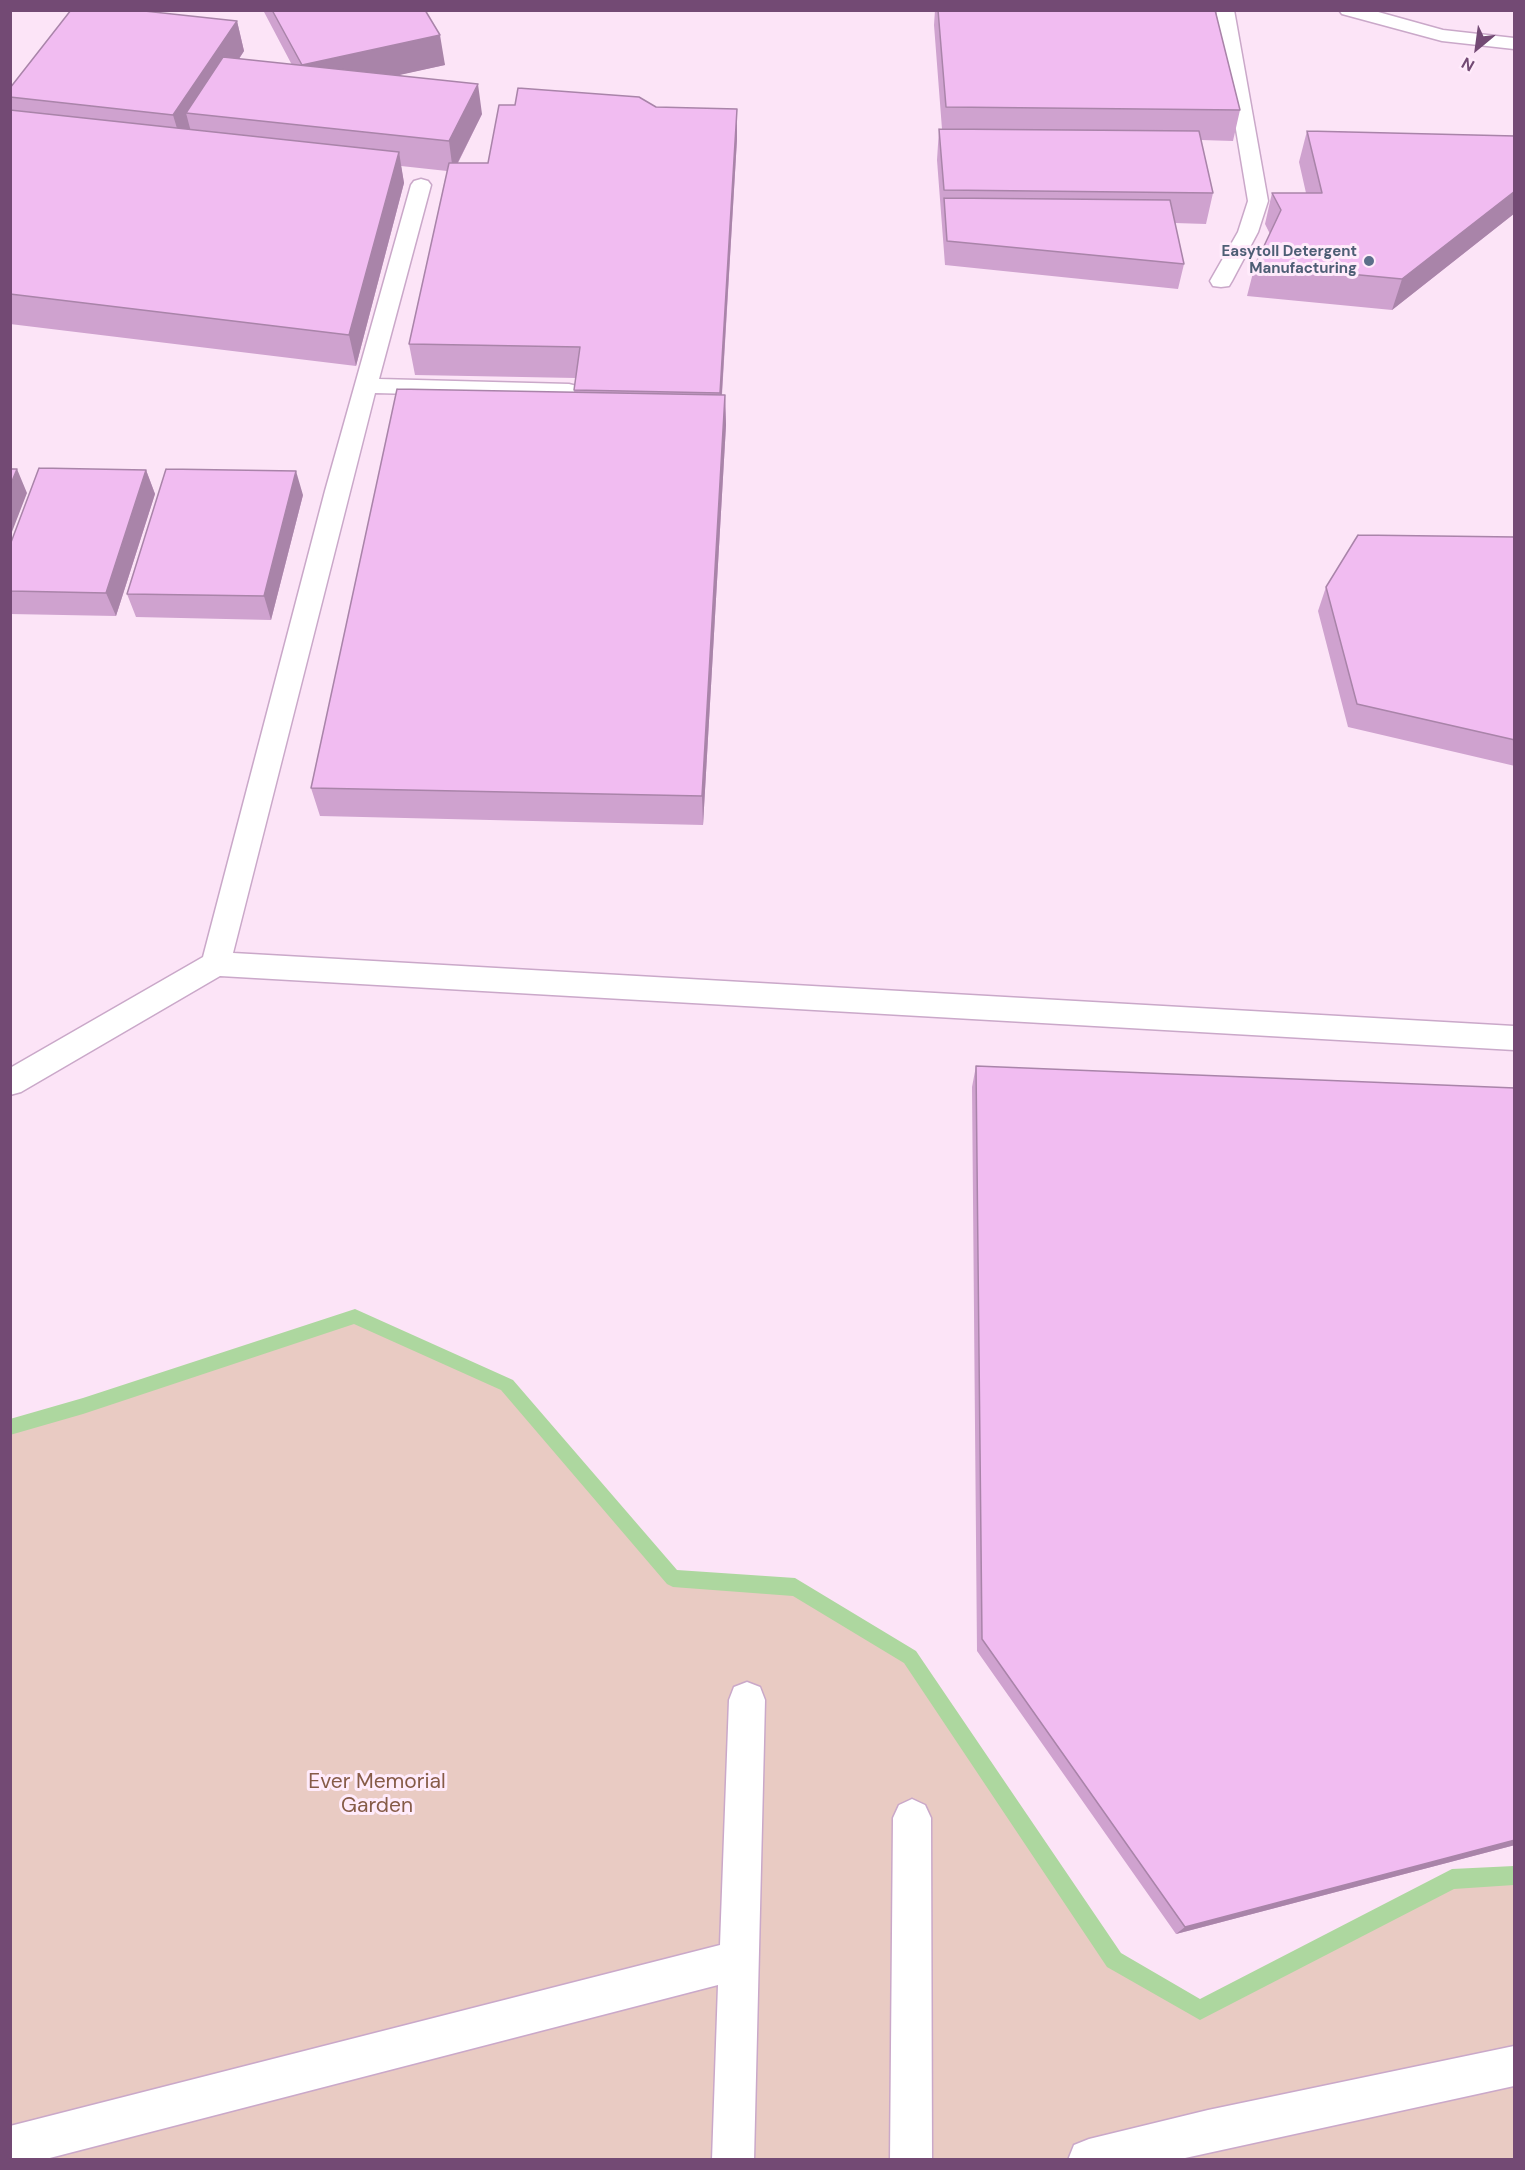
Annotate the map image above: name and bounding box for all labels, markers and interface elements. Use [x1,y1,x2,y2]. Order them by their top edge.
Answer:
north arrow [1447,18,1507,78]
text: N [1458,52,1478,76]
place label: Easytoll Detergent Manufacturing [1222,243,1357,278]
marker: Easytoll Detergent Manufacturing [1362,254,1376,268]
park label: Ever Memorial Garden [308,1769,446,1819]

